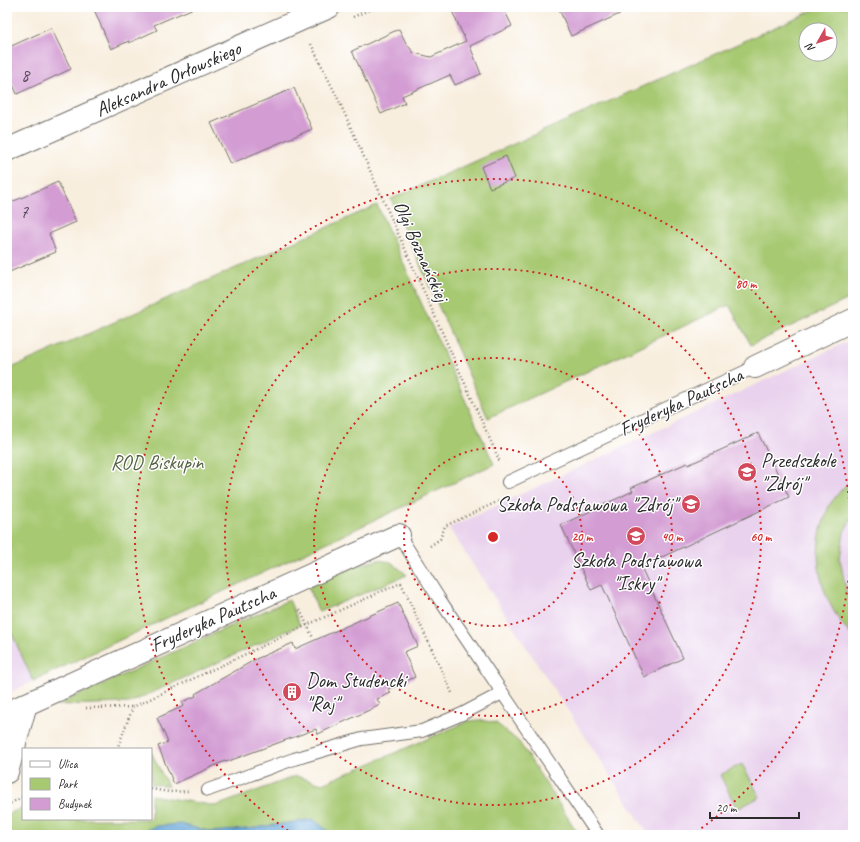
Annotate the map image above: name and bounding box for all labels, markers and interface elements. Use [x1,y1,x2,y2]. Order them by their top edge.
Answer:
north arrow [798,22,838,62]
street label: Aleksandra Orłowskiego [91,35,245,122]
text: N [801,40,818,55]
house number: 8 [21,64,31,86]
street label: Olgi Boznańskiej [388,197,455,307]
house number: 7 [20,201,29,223]
text: 80 m [736,276,757,292]
street label: Fryderyka Pautscha [615,362,749,442]
place label: Przedszkole "Zdrój" [761,448,837,496]
park label: ROD Biskupin [111,450,204,475]
school or university icon: Przedszkole "Zdrój" [736,461,758,483]
place label: Szkoła Podstawowa "Zdrój" [497,492,681,517]
school or university icon: Szkoła Podstawowa "Zdrój" [680,493,702,515]
school or university icon: Szkoła Podstawowa "Iskry" [625,525,647,547]
text: 20 m [572,529,593,545]
text: 40 m [662,529,683,545]
text: 60 m [751,529,773,545]
centre of rings [486,530,500,544]
place label: Szkoła Podstawowa "Iskry" [571,548,703,596]
street label: Fryderyka Pautscha [147,580,281,658]
place label: Dom Studencki "Raj" [306,668,408,716]
building icon: Dom Studencki "Raj" [281,681,303,703]
legend [22,748,152,820]
text: Ulica [58,756,79,772]
text: Park [58,776,79,792]
scale bar [710,794,799,820]
text: Budynek [58,796,93,812]
text: 20 m [716,800,738,816]

